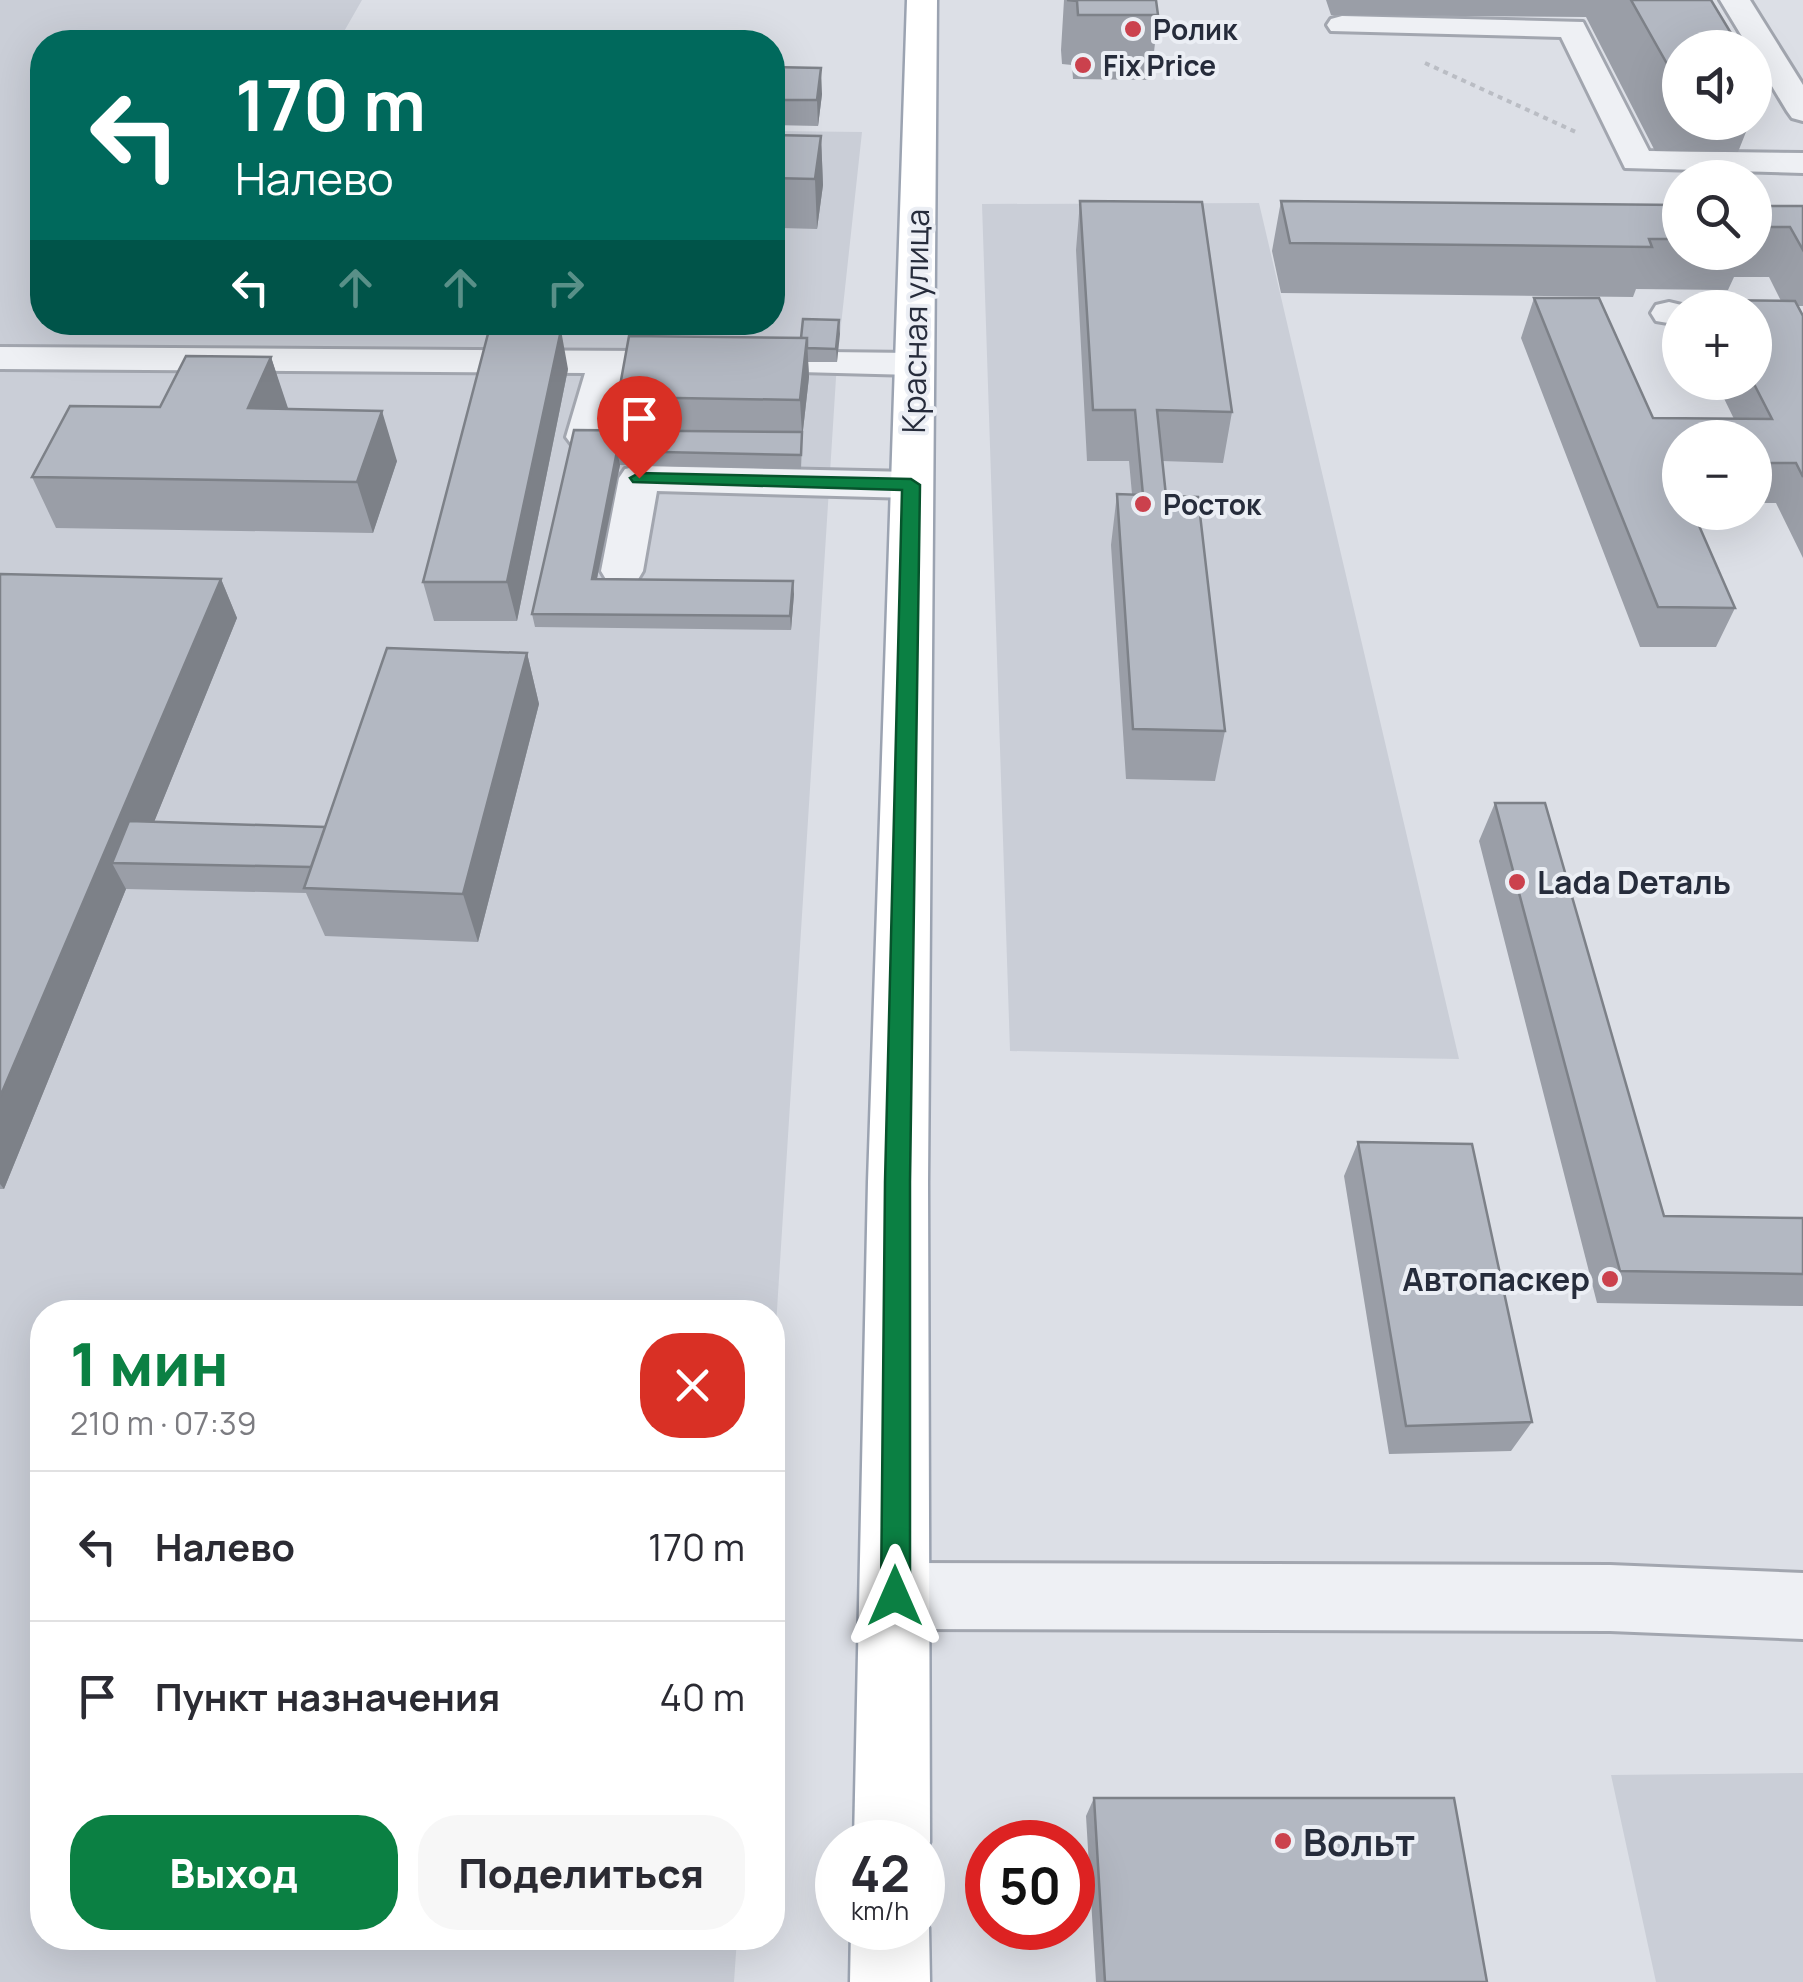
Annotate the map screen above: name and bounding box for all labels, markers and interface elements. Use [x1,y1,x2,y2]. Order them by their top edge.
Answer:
place label: Ролик [1153,10,1238,48]
marker: Ролик [1122,18,1144,40]
map controls [1662,30,1772,530]
button: sound [1662,30,1772,140]
place label: Fix Price [1103,46,1216,84]
marker: Fix Price [1072,54,1094,76]
text: 170 m [235,56,426,152]
icon: left [70,70,200,200]
text: Налево [235,147,394,209]
button: search [1662,160,1772,270]
street label: Красная улица [891,208,939,434]
icon: left [223,260,278,315]
icon: ahead [328,260,383,315]
icon: ahead [433,260,488,315]
icon: right [538,260,593,315]
button: + [1662,290,1772,400]
pin [597,376,682,479]
icon: arrive [612,391,667,446]
button: − [1662,420,1772,530]
place label: Росток [1163,485,1262,523]
marker: Росток [1132,493,1154,515]
place label: Lada Dеталь [1537,860,1731,904]
marker: Lada Dеталь [1506,871,1528,893]
place label: Автопаскер [1402,1257,1590,1301]
marker: Автопаскер [1599,1268,1621,1290]
text: 1 мин [70,1322,229,1404]
button: close [640,1333,745,1438]
text: 210 m · 07:39 [70,1401,257,1445]
icon: left [70,1519,125,1574]
text: Налево [155,1520,295,1572]
text: 170 m [648,1520,745,1572]
position arrow [843,1544,947,1648]
icon: arrive [70,1669,125,1724]
text: Пункт назначения [155,1670,500,1722]
text: 40 m [660,1670,745,1722]
button: Выход [70,1815,398,1930]
button: Поделиться [418,1815,745,1930]
place label: Вольт [1303,1815,1415,1867]
speed limit sign: 50 [965,1820,1095,1950]
marker: Вольт [1272,1830,1294,1852]
text: 42 [850,1839,910,1907]
text: km/h [851,1893,909,1928]

